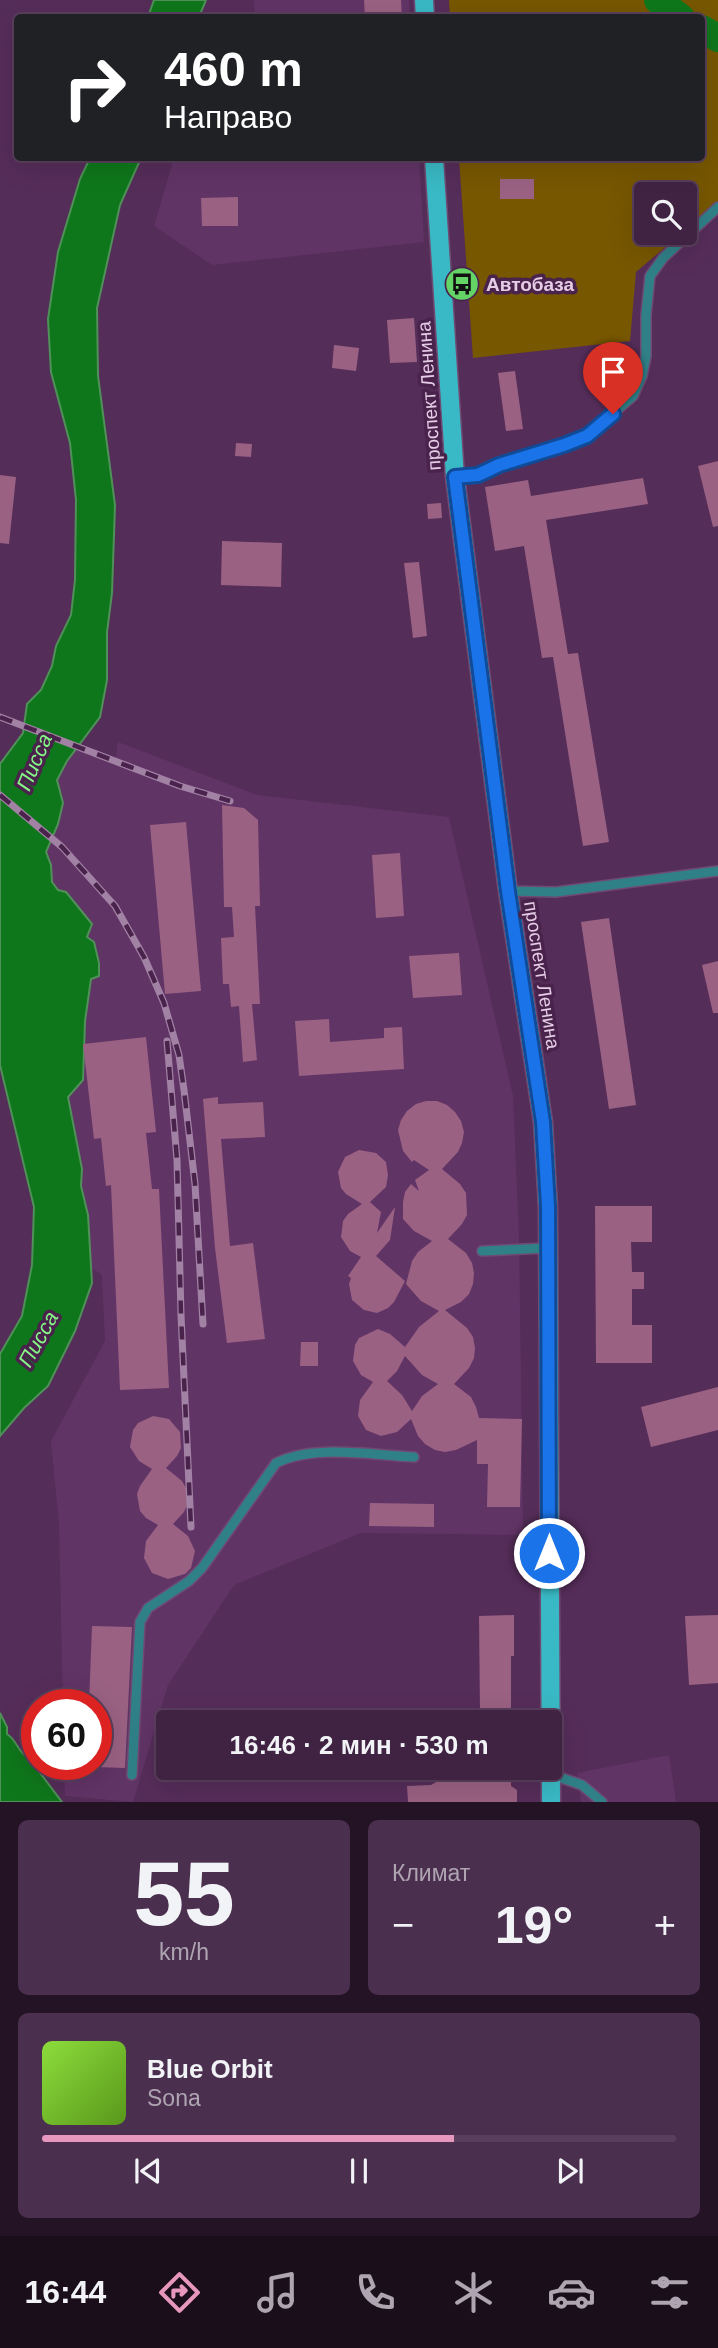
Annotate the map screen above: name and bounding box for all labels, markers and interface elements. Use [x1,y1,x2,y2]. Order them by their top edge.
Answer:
icon: right [49,42,140,133]
text: 460 m [164,42,303,96]
text: Направо [164,99,292,135]
map controls [634,182,697,245]
button: search [634,182,697,245]
bus stop icon: Автобаза [443,265,481,303]
place label: Автобаза [486,274,575,295]
street label: проспект Ленина [413,320,445,471]
pin [583,342,643,414]
icon: arrive [594,353,632,391]
water label: Писса [12,730,56,794]
street label: проспект Ленина [520,900,564,1051]
water label: Писса [13,1307,63,1371]
position arrow [512,1516,586,1590]
speed limit sign: 60 [21,1689,112,1780]
text: 16:46 · 2 мин · 530 m [229,1730,489,1760]
text: 55 [133,1843,235,1944]
text: Климат [392,1860,470,1886]
text: 19° [495,1896,573,1954]
text: − [392,1904,414,1946]
text: + [654,1904,676,1946]
text: km/h [159,1939,209,1965]
text: Blue Orbit [147,2054,273,2084]
text: Sona [147,2085,201,2111]
icon: previous [129,2152,167,2190]
icon: pause [340,2152,378,2190]
icon: next [551,2152,589,2190]
icon: directions [155,2268,204,2317]
icon: music [253,2268,302,2317]
icon: phone [351,2268,400,2317]
icon: climate [449,2268,498,2317]
icon: car [547,2268,596,2317]
icon: filters [645,2268,694,2317]
text: 16:44 [24,2274,106,2310]

